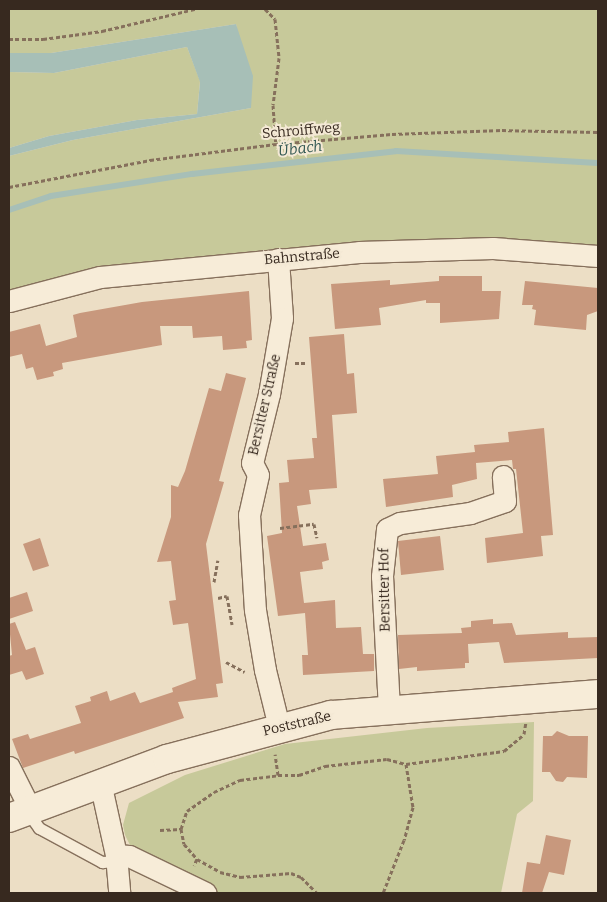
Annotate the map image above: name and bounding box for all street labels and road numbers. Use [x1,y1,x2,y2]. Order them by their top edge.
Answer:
street label: Schroiffweg [261,119,341,143]
street label: Bahnstraße [264,245,340,269]
street label: Bersitter Straße [245,353,285,457]
street label: Bersitter Hof [376,548,394,632]
street label: Poststraße [261,708,333,740]

